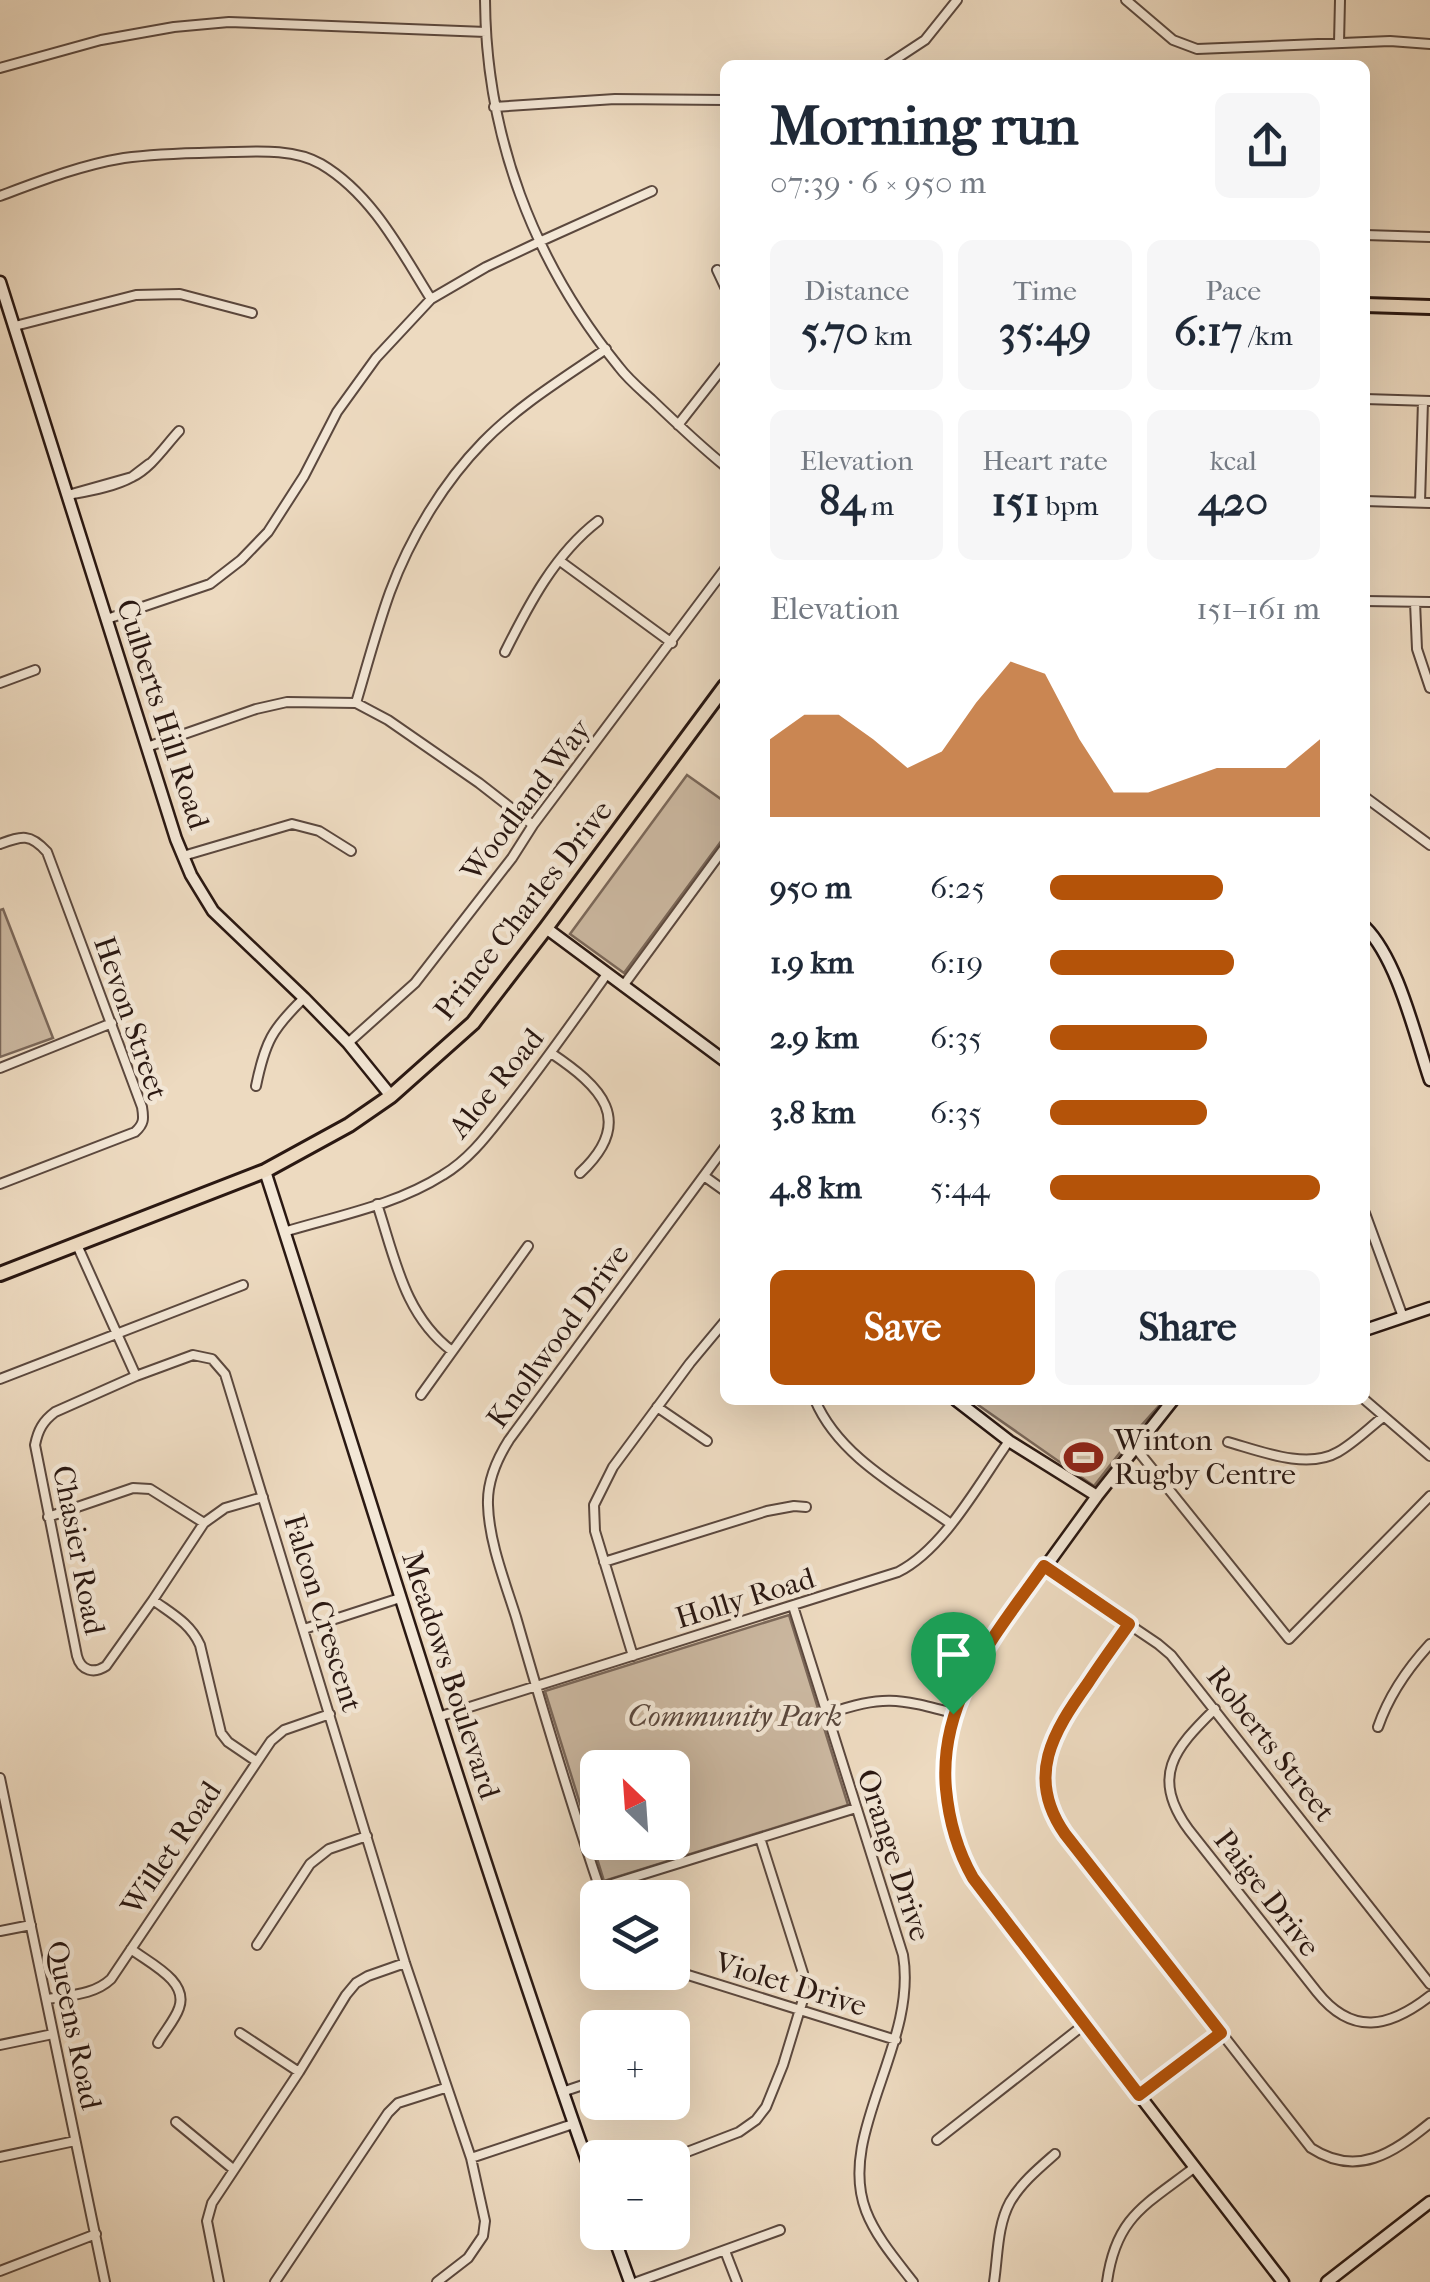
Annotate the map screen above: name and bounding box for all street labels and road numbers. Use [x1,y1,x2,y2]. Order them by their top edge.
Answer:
street label: Culberts Hill Road [109,595,216,834]
street label: Woodland Way [454,712,599,889]
street label: Prince Charles Drive [427,794,620,1027]
street label: Hevon Street [86,932,175,1105]
street label: Aloe Road [441,1021,552,1146]
street label: Knollwood Drive [480,1237,637,1435]
street label: Chasier Road [45,1463,112,1638]
street label: Falcon Crescent [276,1510,369,1716]
street label: Meadows Boulevard [394,1547,507,1804]
street label: Holly Road [671,1561,820,1636]
street label: Roberts Street [1199,1660,1342,1829]
street label: Orange Drive [849,1765,938,1946]
street label: Willet Road [113,1774,229,1922]
street label: Paige Drive [1206,1823,1327,1964]
street label: Queens Road [39,1938,109,2113]
street label: Violet Drive [710,1945,871,2024]

